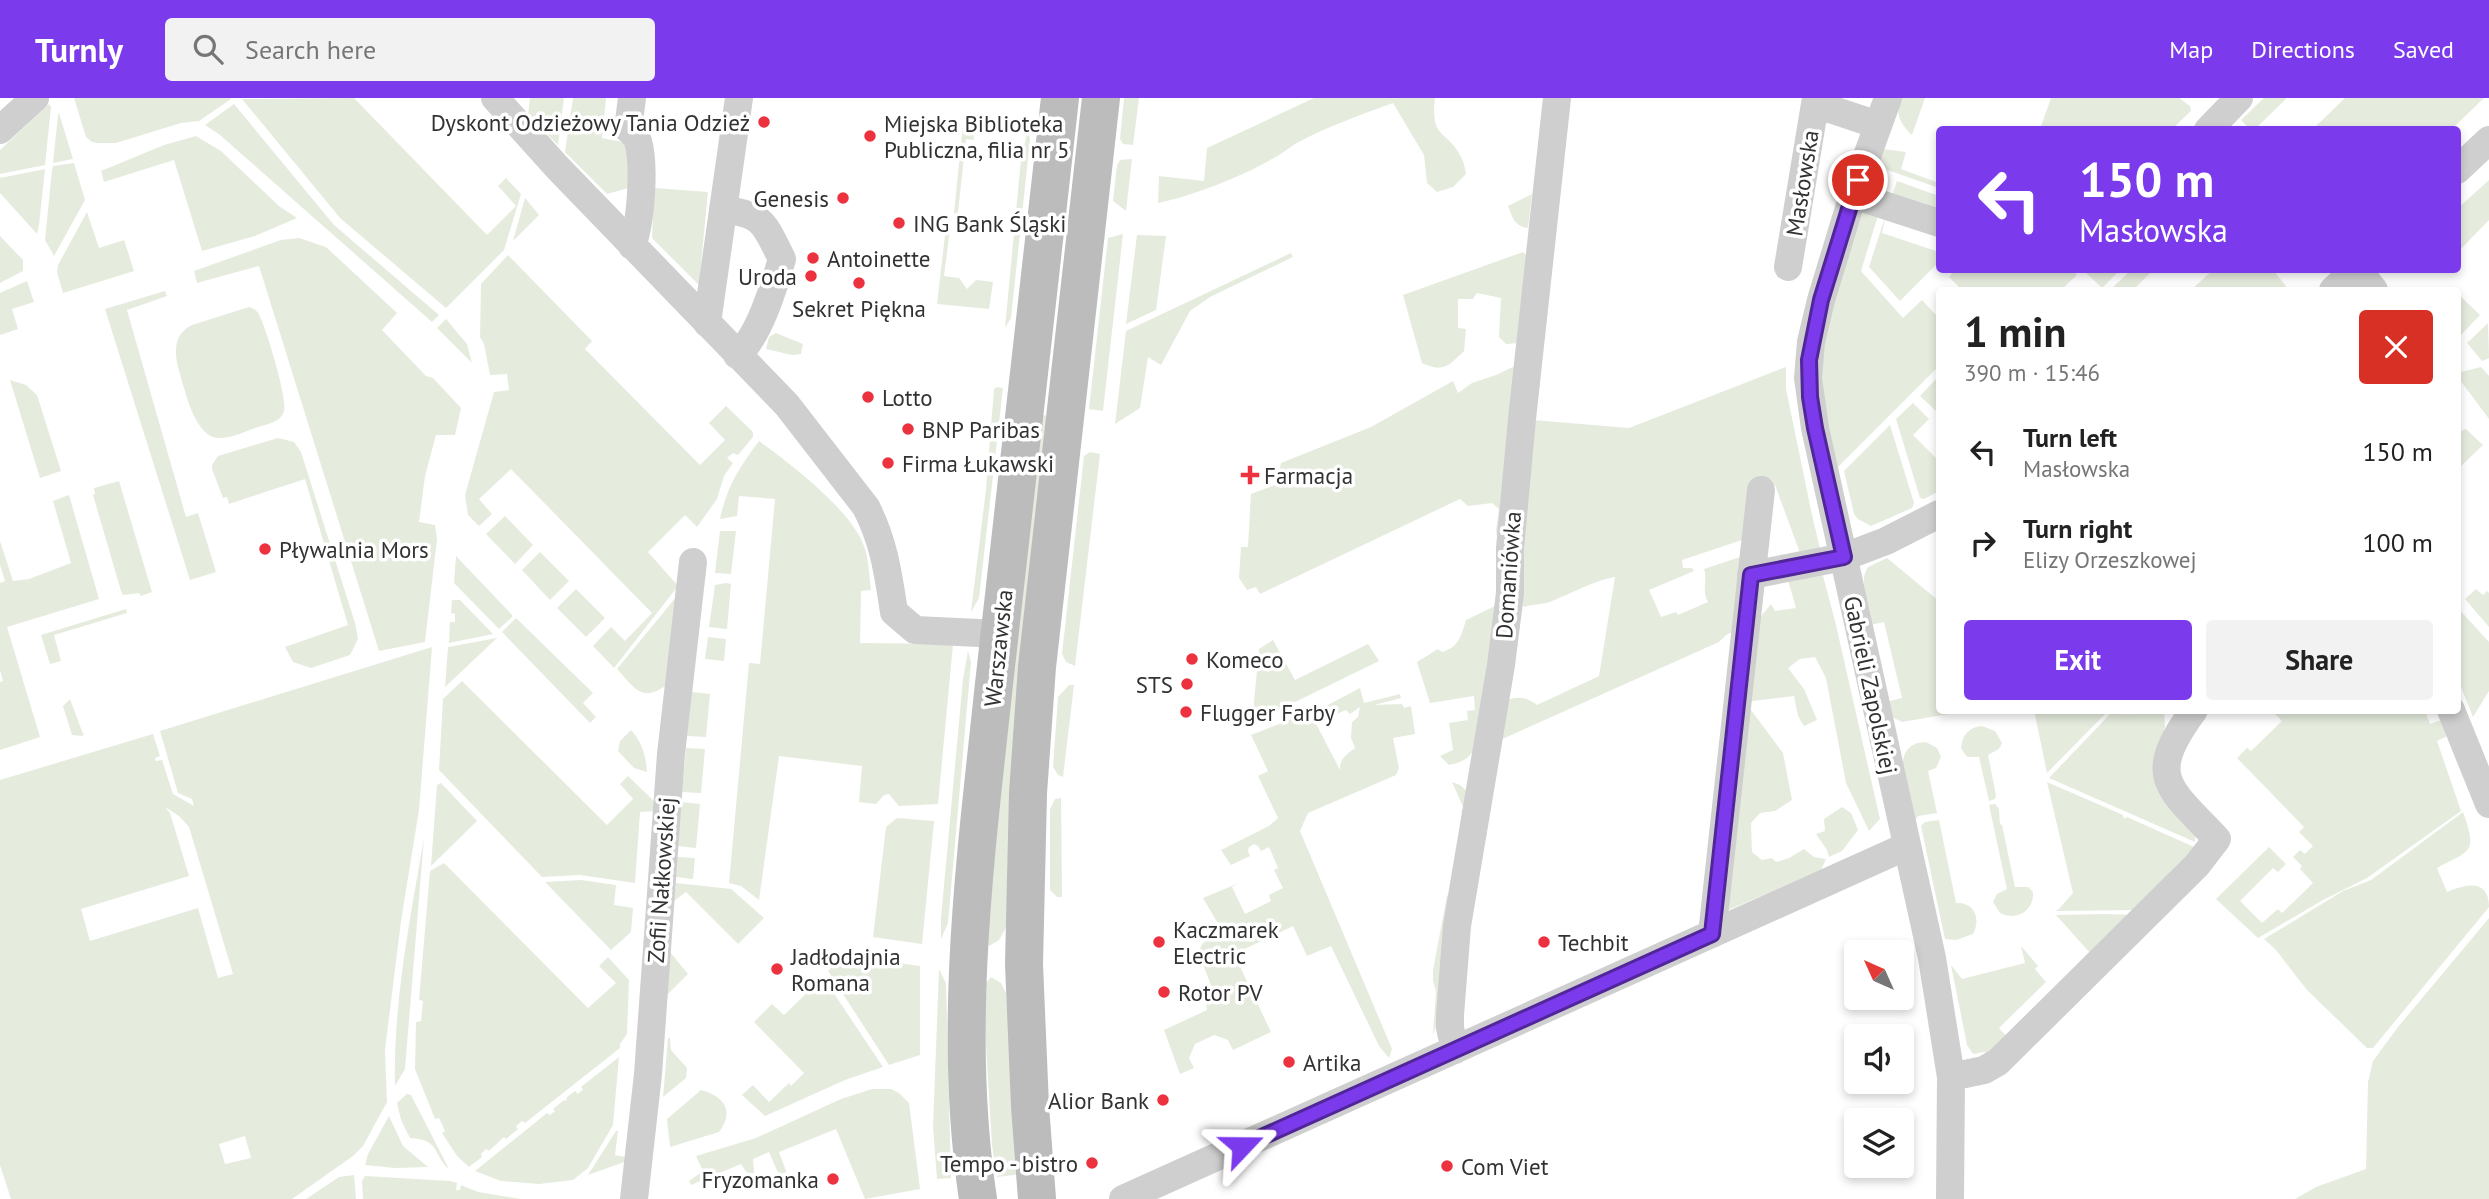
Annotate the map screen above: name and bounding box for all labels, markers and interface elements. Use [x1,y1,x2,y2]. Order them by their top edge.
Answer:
search box [165,18,655,81]
text: Turnly [35,28,123,71]
icon: search [189,30,227,68]
text: Search here [245,33,376,66]
text: Map [2169,34,2213,65]
text: Directions [2251,34,2355,65]
text: Saved [2393,34,2454,65]
place label: Dyskont Odzieżowy Tania Odzież [431,108,750,137]
place label: Miejska Biblioteka Publiczna, filia nr 5 [884,109,1069,164]
marker: Dyskont Odzieżowy Tania Odzież [756,114,772,130]
marker: Miejska Biblioteka Publiczna, filia nr 5 [862,128,878,144]
street label: Masłowska [1779,128,1825,238]
text: 150 m [2079,147,2214,211]
pin [1828,150,1888,210]
icon: left [1964,154,2055,245]
icon: arrive [1839,161,1877,199]
place label: Genesis [753,184,829,213]
marker: Genesis [835,190,851,206]
place label: ING Bank Śląski [913,209,1066,238]
text: Masłowska [2079,209,2228,251]
marker: ING Bank Śląski [891,215,907,231]
place label: Antoinette [827,244,930,273]
marker: Antoinette [805,250,821,266]
place label: Uroda [738,262,797,291]
marker: Uroda [803,268,819,284]
marker: Sekret Piękna [851,275,867,291]
place label: Sekret Piękna [792,294,926,323]
text: 1 min [1964,304,2066,359]
button: close [2359,310,2433,384]
text: 390 m · 15:46 [1964,358,2100,387]
place label: Lotto [882,383,933,412]
marker: Lotto [860,389,876,405]
place label: BNP Paribas [922,415,1040,444]
marker: BNP Paribas [900,421,916,437]
text: Turn left [2023,421,2117,454]
icon: left [1964,433,2002,471]
text: 150 m [2362,435,2433,468]
place label: Firma Łukawski [902,449,1054,478]
text: Masłowska [2023,454,2130,483]
marker: Firma Łukawski [880,455,896,471]
place label: Farmacja [1264,461,1353,490]
marker: Farmacja [1242,467,1258,483]
street label: Domaniówka [1489,510,1527,640]
text: Turn right [2023,512,2132,545]
icon: right [1964,524,2002,562]
text: 100 m [2362,526,2433,559]
place label: Pływalnia Mors [279,535,429,564]
marker: Pływalnia Mors [257,541,273,557]
text: Elizy Orzeszkowej [2023,545,2197,574]
street label: Warszawska [977,588,1019,708]
street label: Gabrieli Zapolskiej [1838,593,1904,777]
button: Exit [1964,620,2192,700]
button: Share [2206,620,2433,700]
place label: Komeco [1206,645,1284,674]
marker: Komeco [1184,651,1200,667]
place label: STS [1136,670,1173,699]
marker: STS [1179,676,1195,692]
place label: Flugger Farby [1200,698,1336,727]
marker: Flugger Farby [1178,704,1194,720]
street label: Zofii Nałkowskiej [641,796,681,964]
place label: Kaczmarek Electric [1173,915,1279,970]
place label: Techbit [1558,928,1629,957]
marker: Kaczmarek Electric [1151,934,1167,950]
marker: Techbit [1536,934,1552,950]
north arrow [1844,940,1914,1010]
map controls [1844,940,1914,1178]
place label: Jadłodajnia Romana [790,942,901,997]
marker: Jadłodajnia Romana [769,961,785,977]
place label: Rotor PV [1178,978,1264,1007]
marker: Rotor PV [1156,984,1172,1000]
button: sound [1844,1024,1914,1094]
place label: Artika [1303,1048,1361,1077]
marker: Artika [1281,1054,1297,1070]
place label: Alior Bank [1048,1086,1149,1115]
marker: Alior Bank [1155,1092,1171,1108]
button: layers [1844,1108,1914,1178]
position arrow [1205,1109,1279,1183]
place label: Tempo - bistro [940,1149,1078,1178]
place label: Com Viet [1461,1152,1549,1181]
marker: Tempo - bistro [1084,1155,1100,1171]
marker: Com Viet [1439,1158,1455,1174]
place label: Fryzomanka [701,1165,819,1194]
marker: Fryzomanka [825,1171,841,1187]

